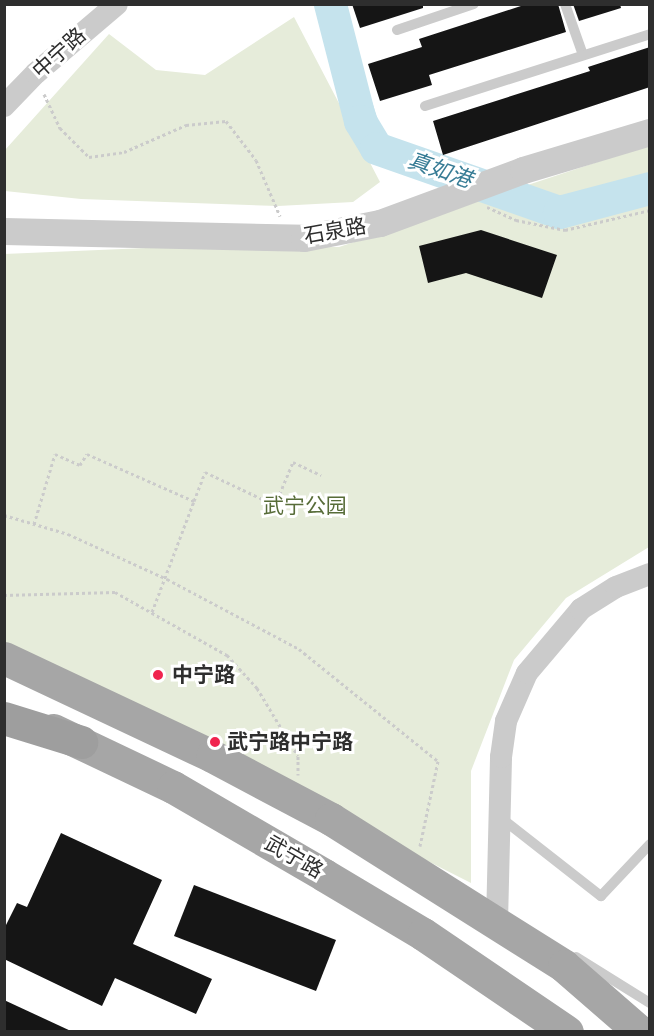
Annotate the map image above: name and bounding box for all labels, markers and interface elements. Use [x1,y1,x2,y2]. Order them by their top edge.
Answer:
street label: 中宁路 [27,23,91,83]
water label: 真如港 [405,147,475,193]
street label: 石泉路 [302,213,368,249]
park label: 武宁公园 [263,493,347,519]
place label: 中宁路 [172,662,235,688]
marker: 中宁路 [149,666,167,684]
place label: 武宁路中宁路 [227,729,353,755]
marker: 武宁路中宁路 [208,735,222,749]
street label: 武宁路 [260,830,328,884]

